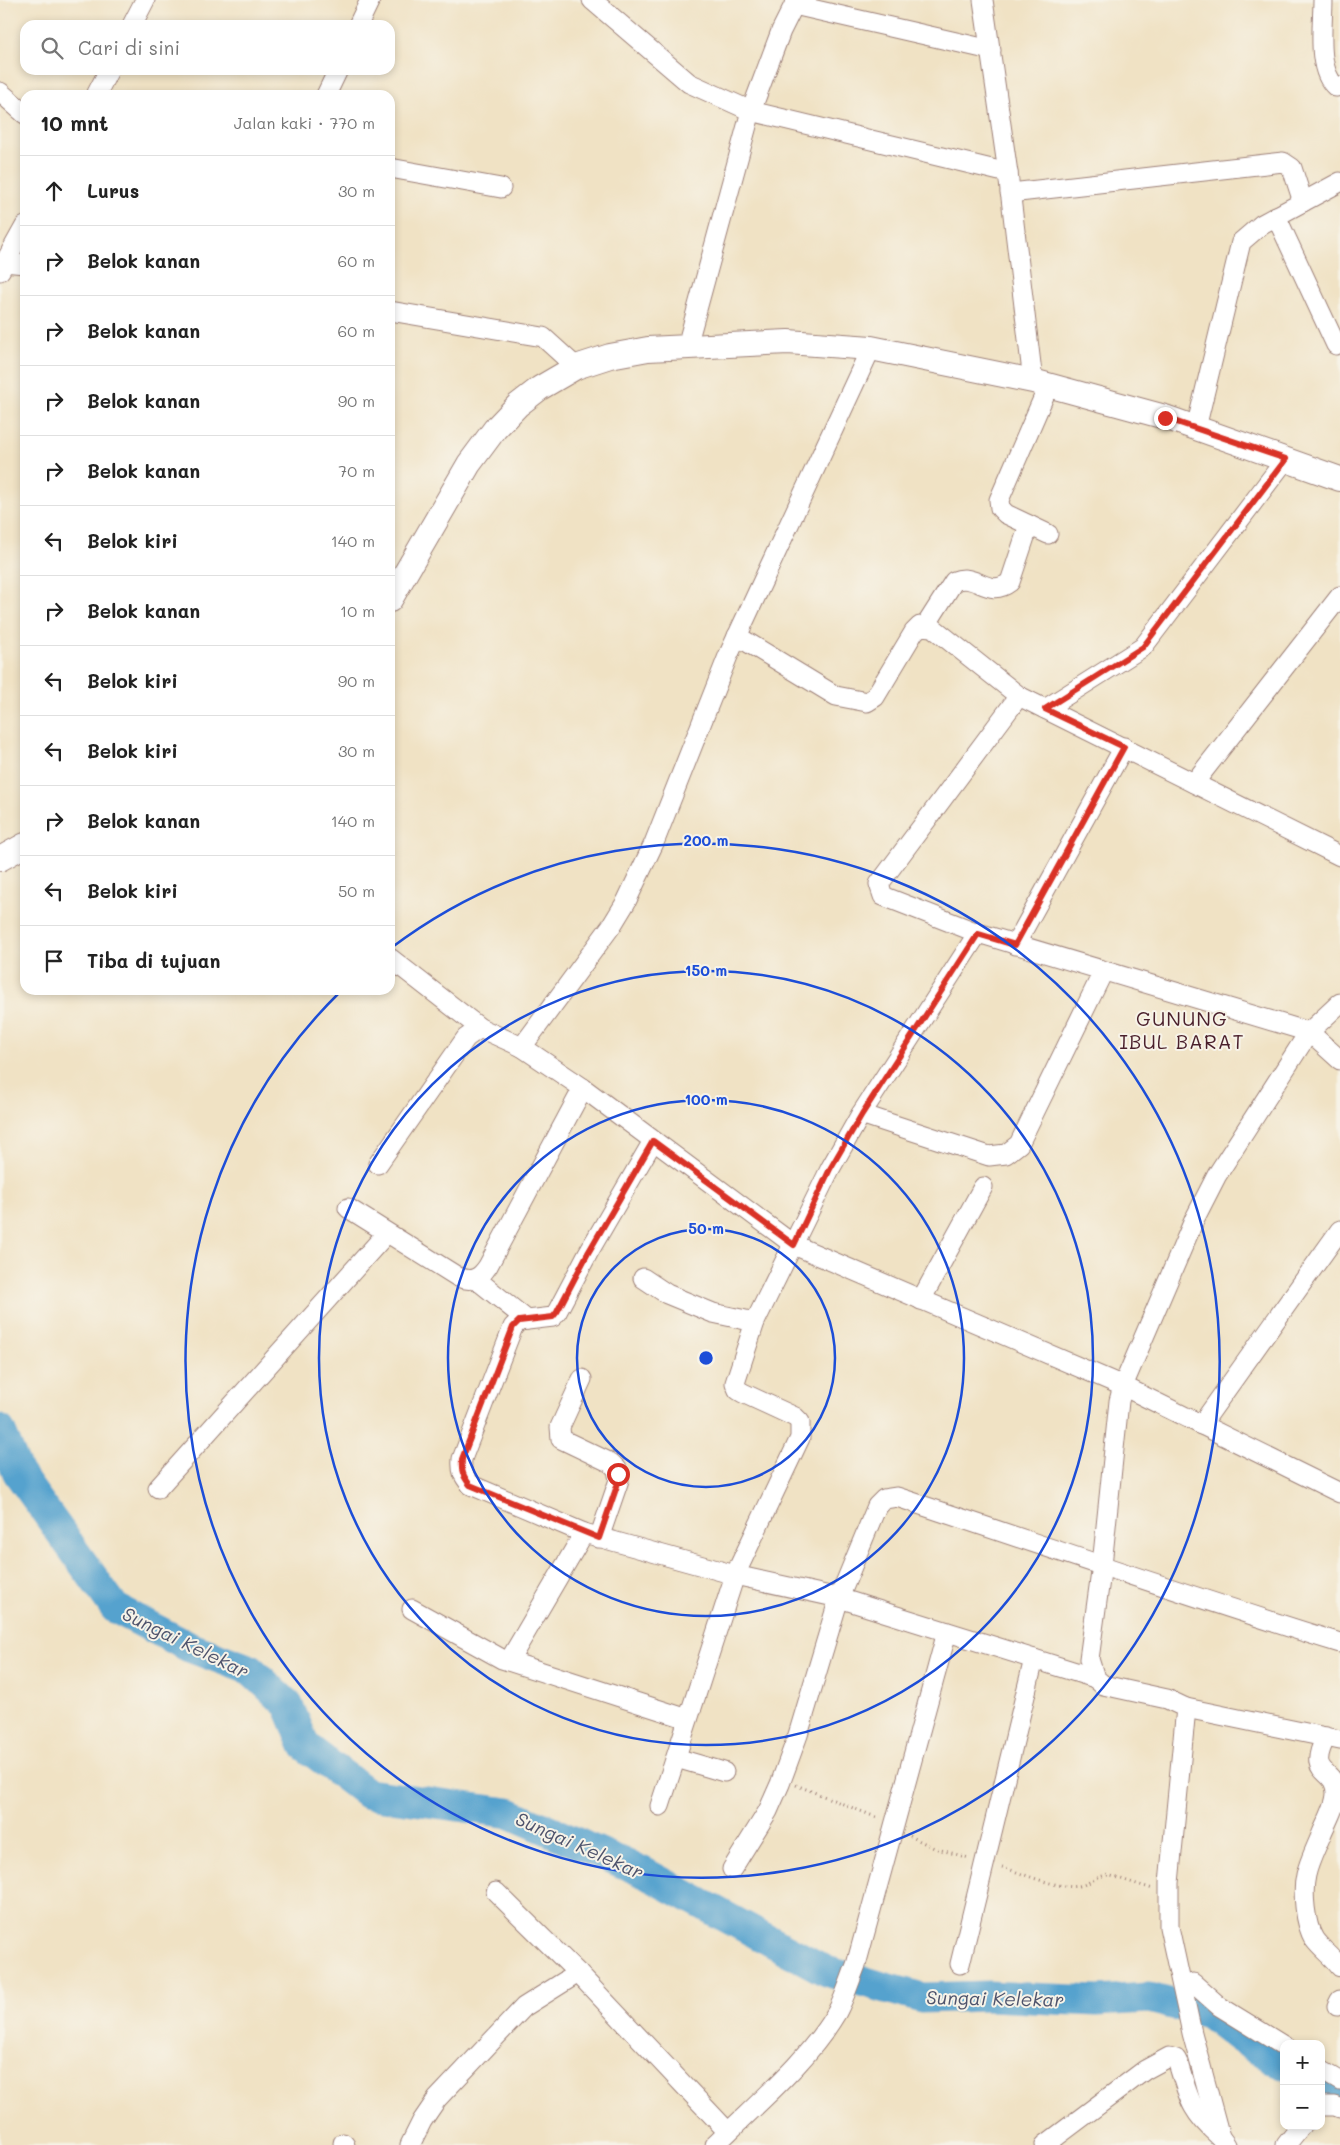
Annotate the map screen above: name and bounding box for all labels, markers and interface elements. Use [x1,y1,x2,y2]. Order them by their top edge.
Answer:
search box [20,20,395,75]
icon: search [38,34,66,62]
text: Cari di sini [78,35,180,60]
text: 10 mnt [40,109,108,136]
text: Jalan kaki · 770 m [234,112,375,133]
icon: ahead [40,177,68,205]
text: Lurus [87,178,139,203]
text: 30 m [338,180,375,201]
icon: right [40,247,68,275]
text: Belok kanan [87,248,200,273]
text: 60 m [338,250,375,271]
icon: right [40,317,68,345]
text: Belok kanan [87,318,200,343]
text: 60 m [338,320,375,341]
icon: right [40,387,68,415]
text: Belok kanan [87,388,200,413]
text: 90 m [338,390,375,411]
route end [1154,407,1177,430]
icon: right [40,457,68,485]
text: Belok kanan [87,458,200,483]
text: 70 m [338,460,375,481]
icon: left [40,527,68,555]
text: Belok kiri [87,528,178,553]
text: 140 m [331,530,375,551]
icon: right [40,597,68,625]
text: Belok kanan [87,598,200,623]
text: 10 m [340,600,375,621]
icon: left [40,667,68,695]
text: Belok kiri [87,668,178,693]
text: 90 m [338,670,375,691]
icon: left [40,737,68,765]
text: Belok kiri [87,738,178,763]
text: 30 m [338,740,375,761]
icon: right [40,807,68,835]
text: Belok kanan [87,808,200,833]
text: 140 m [331,810,375,831]
text: 200 m [684,830,729,850]
icon: left [40,877,68,905]
text: Belok kiri [87,878,178,903]
text: 50 m [338,880,375,901]
icon: arrive [40,947,68,975]
text: Tiba di tujuan [87,948,220,973]
text: 150 m [685,960,727,980]
district label: GUNUNG IBUL BARAT [1119,1005,1245,1054]
text: 100 m [684,1089,728,1109]
text: 50 m [688,1218,724,1238]
centre of rings [697,1349,715,1367]
route start [607,1463,630,1486]
water label: Sungai Kelekar [119,1601,253,1683]
water label: Sungai Kelekar [512,1806,648,1884]
water label: Sungai Kelekar [926,1984,1064,2012]
map controls [1280,2040,1325,2130]
button: + [1280,2040,1325,2085]
button: − [1280,2085,1325,2130]

